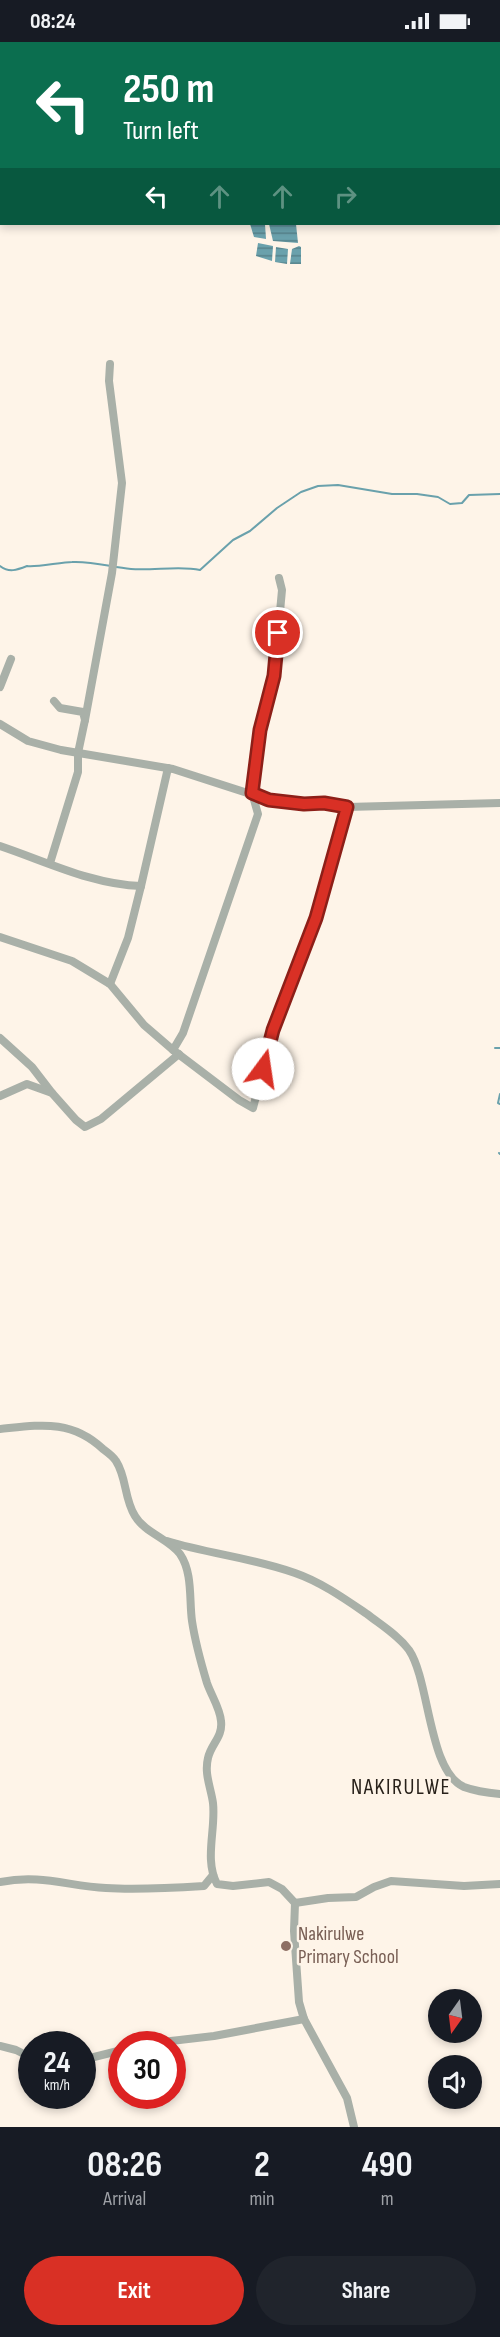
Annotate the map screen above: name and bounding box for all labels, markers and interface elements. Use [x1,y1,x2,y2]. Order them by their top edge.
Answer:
text: 08:24 [30,8,76,35]
text: 250 m [123,64,214,115]
icon: left [24,66,102,144]
text: Turn left [123,115,199,147]
icon: left [140,180,173,213]
icon: ahead [203,180,236,213]
icon: ahead [266,180,299,213]
icon: right [329,180,362,213]
pin [252,607,303,658]
icon: arrive [261,616,294,649]
position arrow [231,1037,295,1101]
district label: NAKIRULWE [351,1774,451,1801]
place label: Nakirulwe Primary School [298,1922,399,1969]
marker: Nakirulwe Primary School [279,1939,293,1953]
north arrow [428,1989,482,2043]
map controls [428,1989,482,2109]
speed limit sign: 30 [108,2031,186,2109]
text: 24 [44,2045,70,2081]
button: sound [428,2055,482,2109]
text: km/h [44,2076,70,2095]
text: 08:26 [87,2144,162,2187]
text: 2 [254,2144,270,2187]
text: 490 [362,2144,413,2187]
text: Arrival [103,2187,146,2211]
text: min [249,2187,275,2211]
text: m [381,2187,394,2211]
button: Exit [24,2256,244,2325]
button: Share [256,2256,476,2325]

